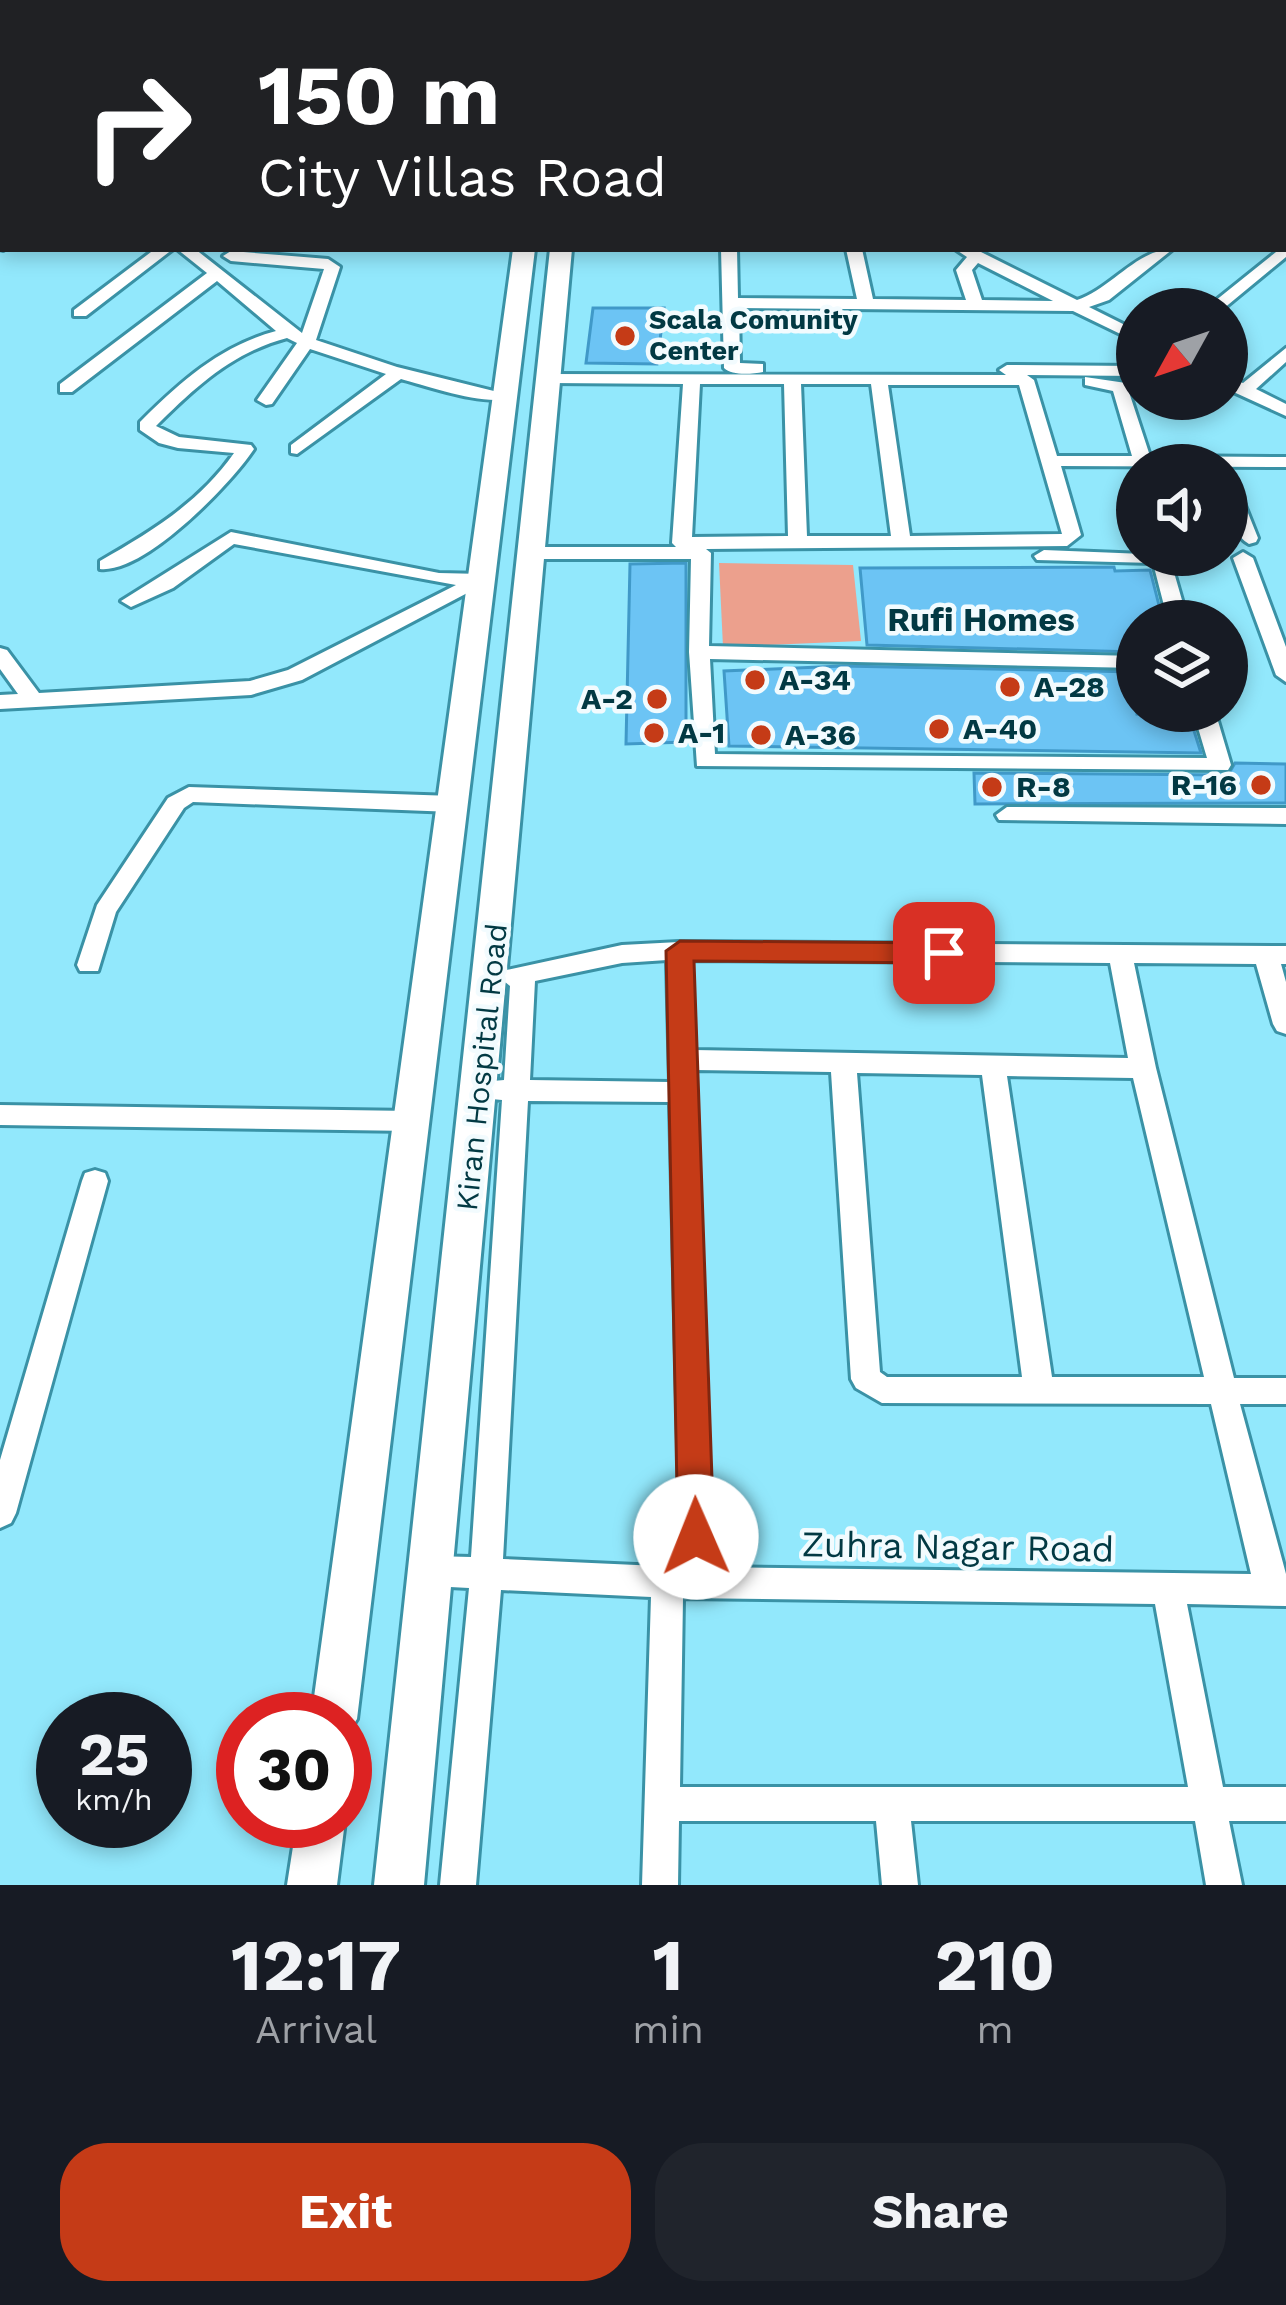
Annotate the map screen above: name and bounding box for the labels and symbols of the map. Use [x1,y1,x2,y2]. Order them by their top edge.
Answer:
north arrow [1116,288,1248,420]
place label: Scala Comunity Center [649,304,859,367]
marker: Scala Comunity Center [612,323,638,349]
district label: Rufi Homes [887,600,1075,639]
place label: A-34 [779,662,851,697]
marker: A-34 [742,667,768,693]
place label: A-28 [1034,669,1105,704]
marker: A-28 [997,674,1023,700]
place label: A-2 [581,681,633,716]
marker: A-2 [644,686,670,712]
place label: A-40 [963,711,1037,746]
place label: A-1 [678,715,725,750]
marker: A-40 [926,716,952,742]
place label: A-36 [785,717,856,752]
marker: A-1 [641,720,667,746]
marker: A-36 [748,722,774,748]
place label: R-16 [1171,767,1237,802]
place label: R-8 [1016,769,1071,804]
marker: R-16 [1248,772,1274,798]
marker: R-8 [979,774,1005,800]
pin [893,902,995,1004]
street label: Kiran Hospital Road [449,922,514,1212]
position arrow [633,1474,759,1600]
street label: Zuhra Nagar Road [801,1523,1115,1571]
speed limit sign: 30 [216,1692,372,1848]

